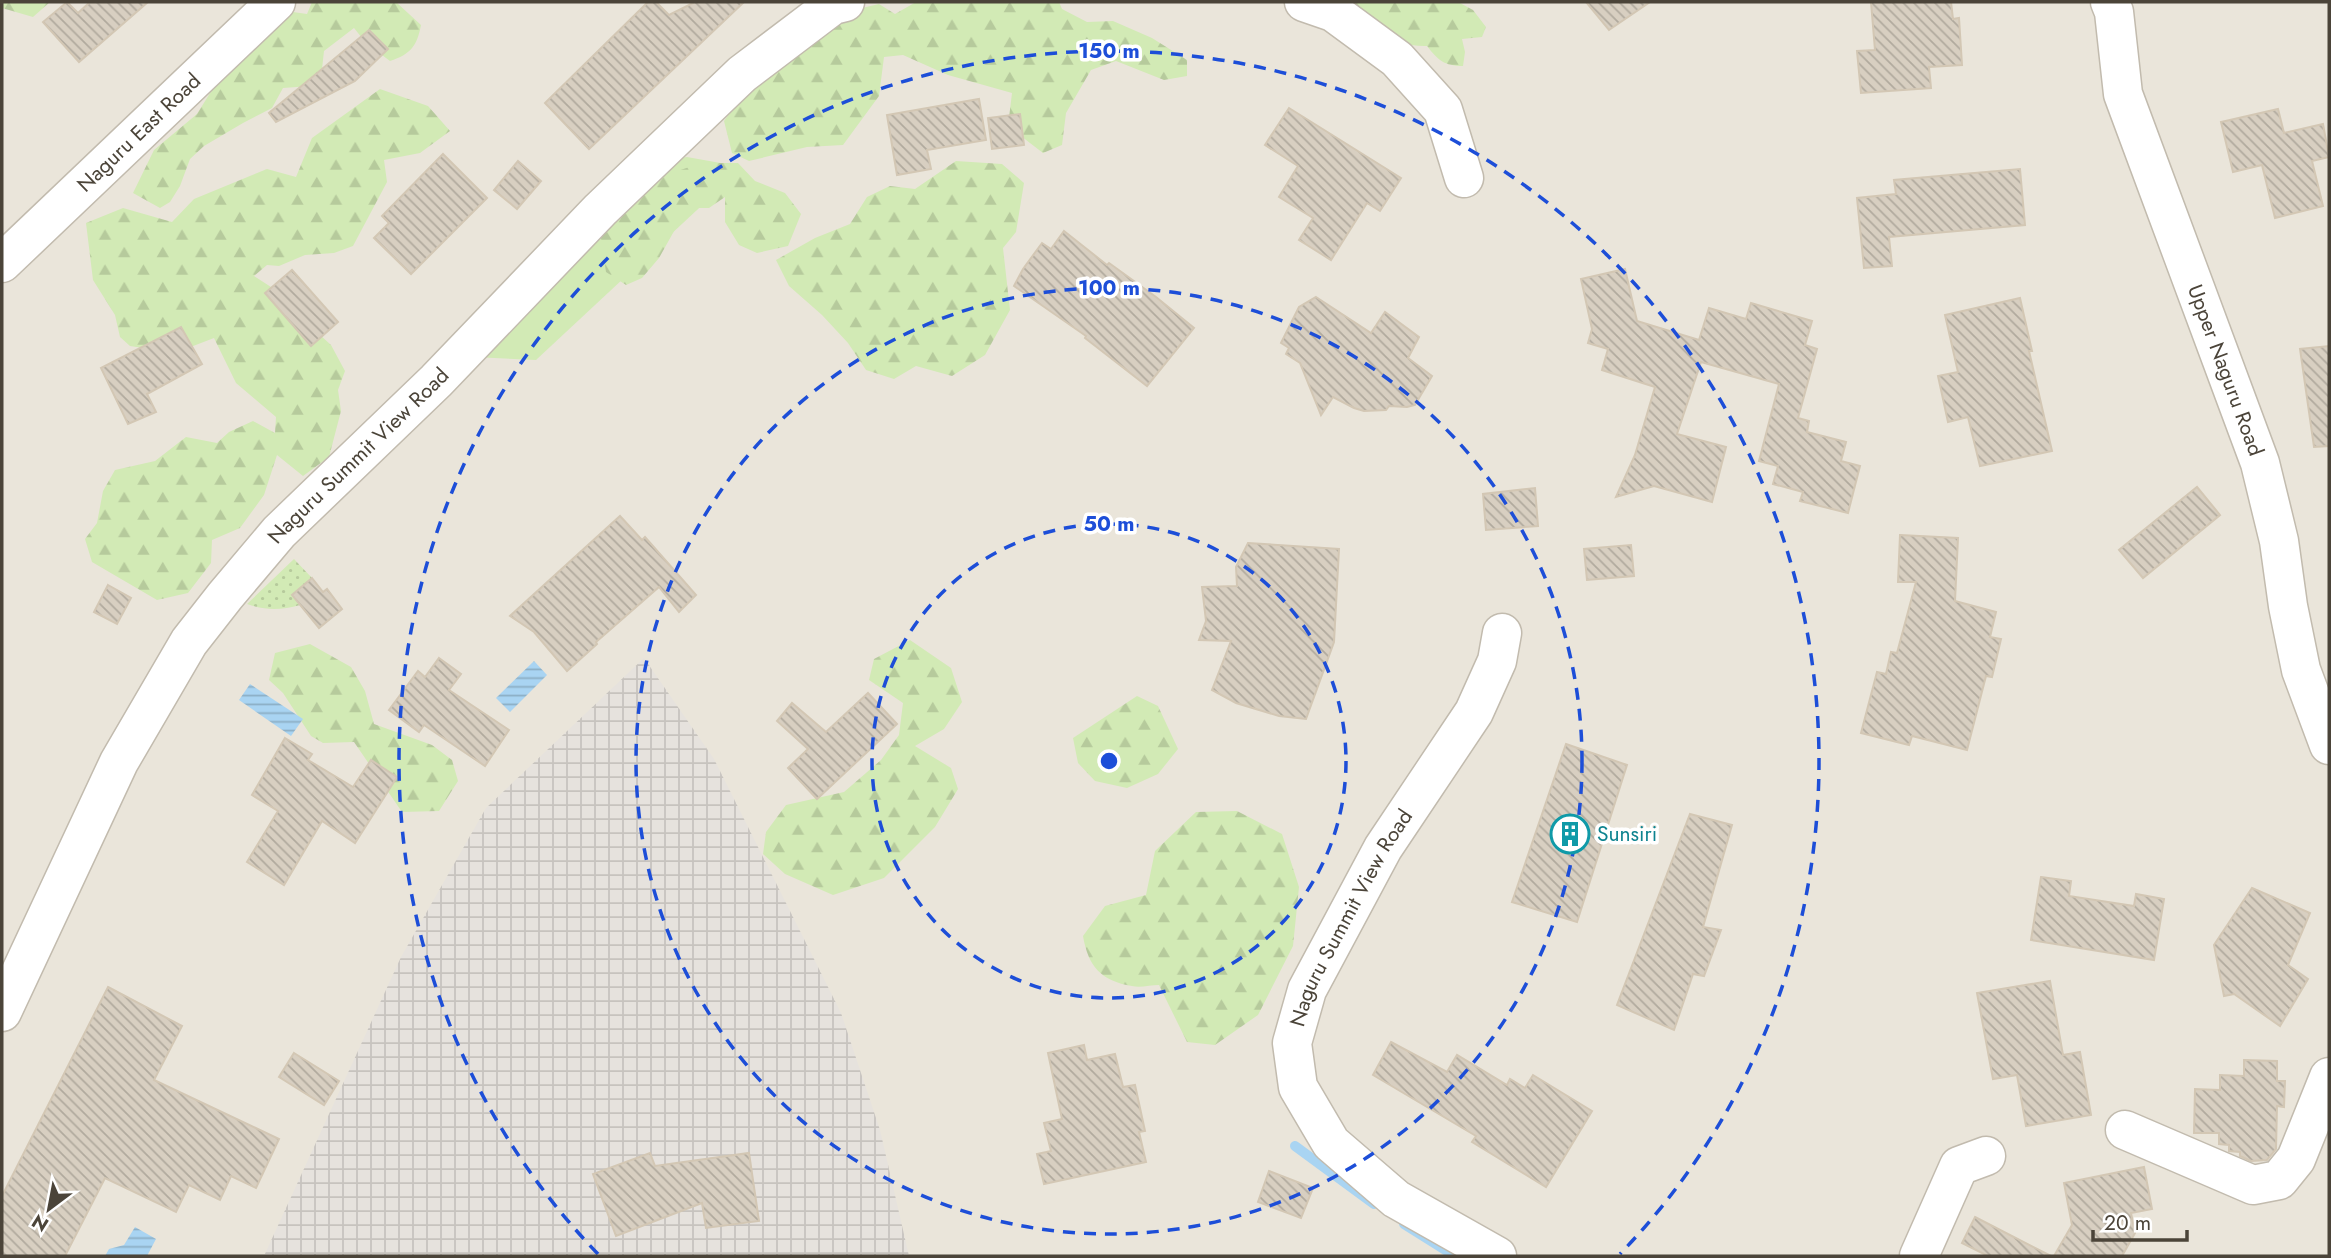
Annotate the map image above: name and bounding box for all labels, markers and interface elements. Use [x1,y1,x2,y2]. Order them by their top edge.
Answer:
text: 150 m [1078,36,1140,66]
street label: Naguru East Road [70,66,207,199]
text: 100 m [1078,273,1140,303]
street label: Upper Naguru Road [2180,280,2271,460]
street label: Naguru Summit View Road [260,361,456,550]
text: 50 m [1084,509,1134,539]
centre of rings [1097,749,1121,773]
street label: Naguru Summit View Road [1282,803,1420,1030]
building icon: Sunsiri [1549,813,1591,855]
place label: Sunsiri [1597,819,1657,849]
north arrow [14,1174,84,1244]
scale bar [2093,1198,2188,1242]
text: N [27,1208,54,1238]
text: 20 m [2104,1208,2151,1238]

